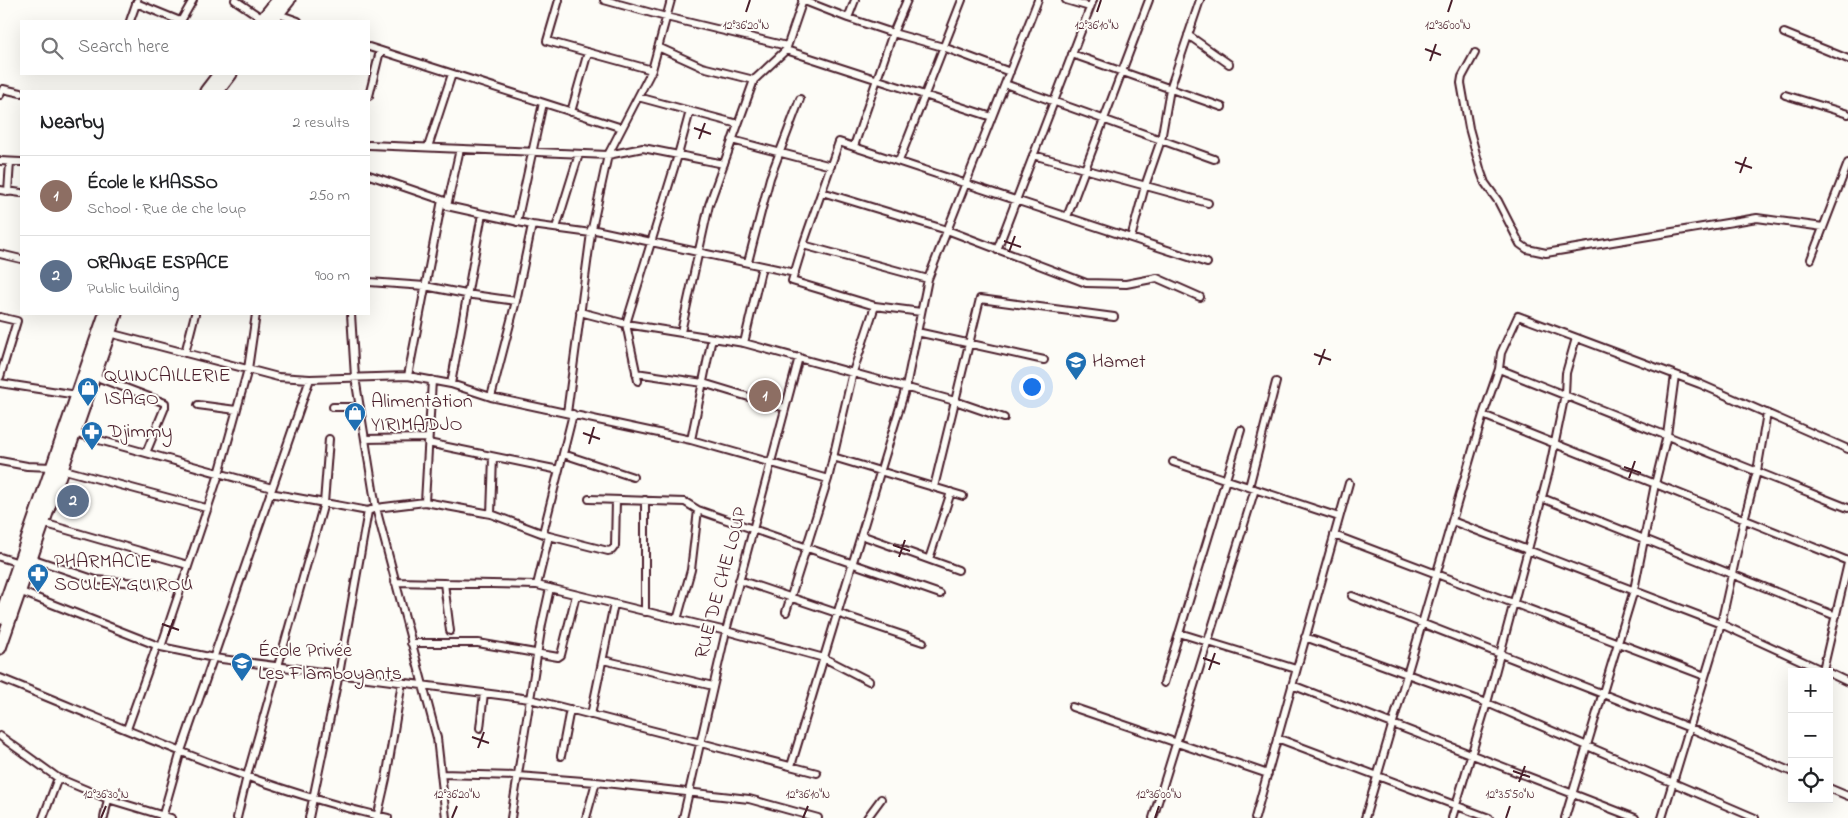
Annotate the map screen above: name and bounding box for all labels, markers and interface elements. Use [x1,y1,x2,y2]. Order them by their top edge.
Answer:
text: 12°36'20"N [723,17,769,35]
text: 12°36'10"N [1075,17,1119,35]
text: 12°36'00"N [1425,17,1471,35]
search box [20,20,370,75]
icon: search [38,34,66,62]
text: Search here [78,34,169,61]
text: Nearby [40,108,104,138]
text: 2 results [292,111,350,135]
text: École le KHASSO [87,170,218,197]
text: 1 [53,184,59,208]
text: 250 m [310,184,350,208]
text: School · Rue de che loup [87,197,246,221]
text: ORANGE ESPACE [87,250,229,277]
text: 2 [52,264,60,288]
text: 900 m [315,264,350,288]
text: Public building [87,277,179,301]
place label: Hamet [1092,348,1146,377]
school or university icon: Hamet [1064,350,1088,381]
place label: QUINCAILLERIE ISAGO [104,362,231,414]
your location [1019,374,1045,400]
shop icon: QUINCAILLERIE ISAGO [76,376,100,407]
pin: 1 [749,377,781,415]
place label: Alimentation YIRIMADJO [371,388,473,440]
shop icon: Alimentation YIRIMADJO [343,401,367,432]
place label: Djimmy [107,418,172,447]
pharmacy icon: Djimmy [80,420,104,451]
pin: 2 [57,482,89,520]
street label: RUE DE CHE LOUP [688,503,756,662]
place label: PHARMACIE SOULEY GUIROU [54,548,193,600]
pharmacy icon: PHARMACIE SOULEY GUIROU [26,562,50,593]
place label: École Privée Les Flamboyants [258,637,402,689]
school or university icon: École Privée Les Flamboyants [230,651,254,682]
map controls [1788,668,1833,803]
button: + [1788,668,1833,713]
button: − [1788,713,1833,758]
button: locate [1788,758,1833,803]
text: 12°36'30"N [83,786,129,804]
text: 12°36'20"N [434,786,480,804]
text: 12°36'10"N [786,786,830,804]
text: 12°36'00"N [1136,786,1182,804]
text: 12°35'50"N [1485,786,1535,804]

